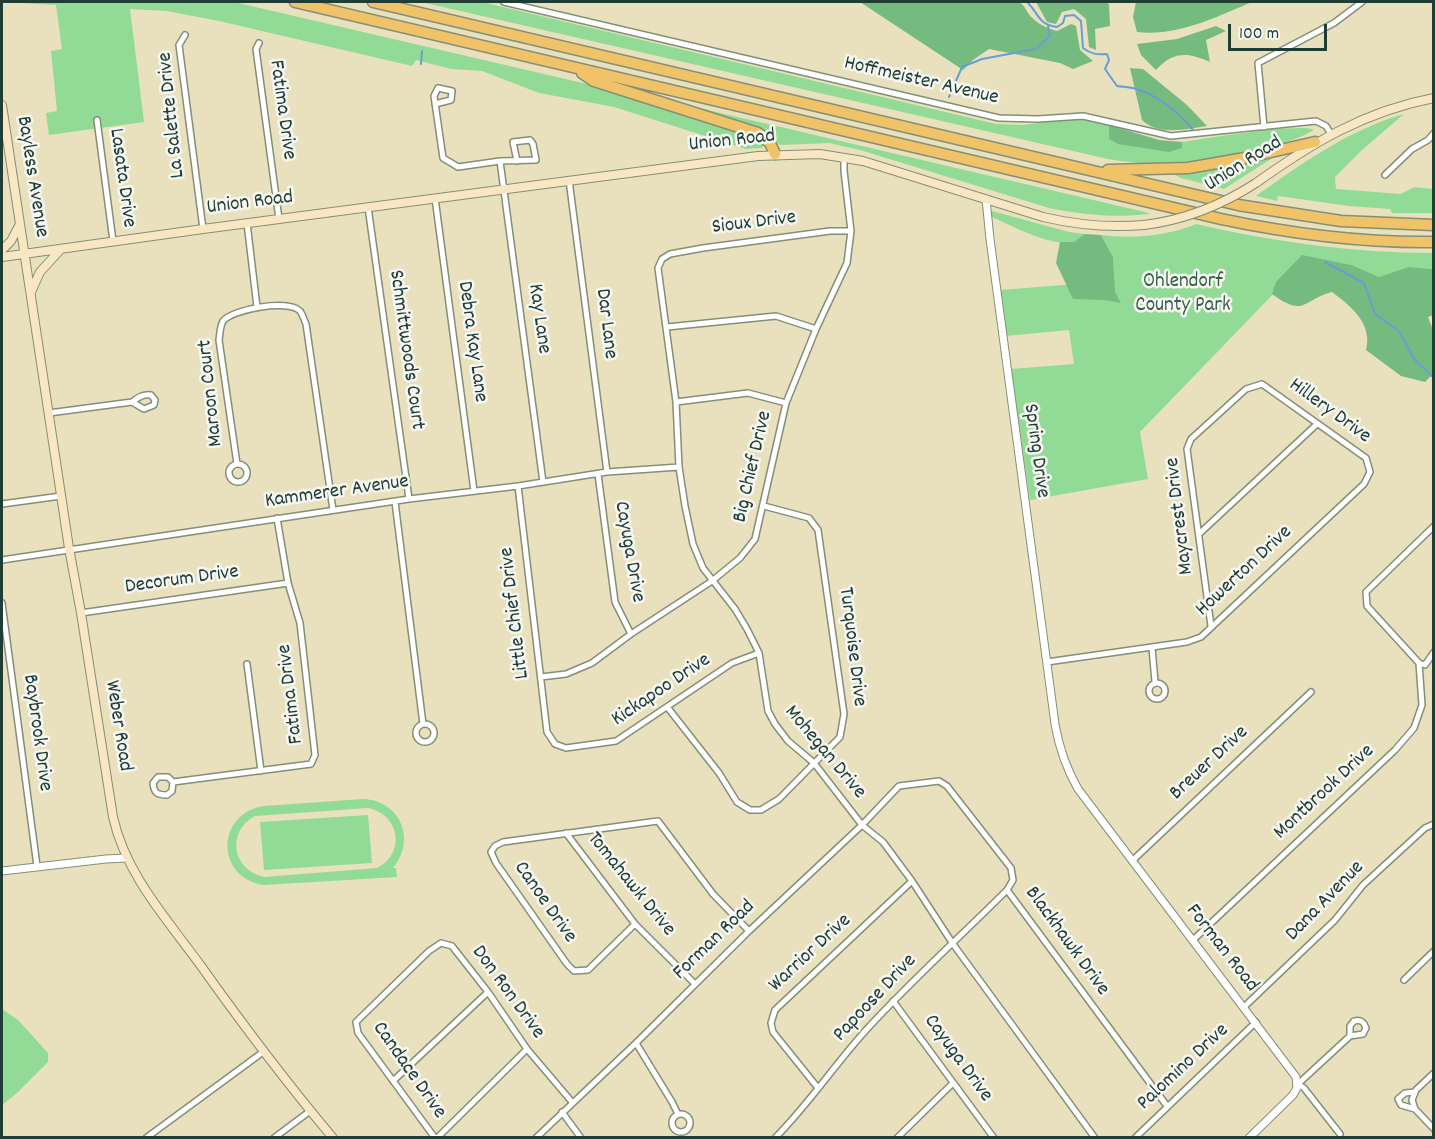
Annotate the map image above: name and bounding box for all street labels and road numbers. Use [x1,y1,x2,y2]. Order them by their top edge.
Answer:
street label: La Salette Drive [154,51,192,179]
street label: Hoffmeister Avenue [841,52,1001,112]
street label: Fatima Drive [262,59,300,161]
street label: Bayless Avenue [9,115,53,239]
street label: Union Road [688,125,776,159]
street label: Lasata Drive [102,127,140,229]
street label: Union Road [1201,131,1287,199]
street label: Union Road [205,186,295,222]
street label: Sioux Drive [710,206,798,242]
street label: Schmittwoods Court [381,268,429,432]
street label: Debra Kay Lane [450,280,492,404]
street label: Kay Lane [521,282,555,356]
street label: Dar Lane [588,287,622,361]
street label: Maroon Court [194,338,230,448]
street label: Hillery Drive [1283,374,1375,450]
street label: Spring Drive [1016,402,1054,500]
street label: Big Chief Drive [729,409,779,525]
street label: Maycrest Drive [1161,456,1201,576]
street label: Kammerer Avenue [264,470,410,516]
street label: Cayuga Drive [607,500,649,604]
street label: Howerton Drive [1192,521,1298,623]
street label: Little Chief Drive [495,546,537,680]
street label: Decorum Drive [124,561,240,601]
street label: Turquoise Drive [831,586,871,708]
street label: Fatima Drive [273,643,311,745]
street label: Kickapoo Drive [608,649,716,733]
street label: Baybrook Drive [15,673,57,793]
street label: Weber Road [97,679,137,773]
street label: Mohegan Drive [778,701,870,805]
street label: Breuer Drive [1165,721,1255,807]
street label: Montbrook Drive [1269,740,1381,846]
street label: Tomahawk Drive [580,828,680,942]
street label: Dana Avenue [1281,856,1371,948]
street label: Canoe Drive [507,857,581,949]
street label: Blackhawk Drive [1018,883,1114,1001]
street label: Forman Road [669,896,761,986]
street label: Forman Road [1179,900,1263,998]
street label: Warrior Drive [764,909,858,999]
street label: Don Ron Drive [465,941,549,1045]
street label: Papoose Drive [829,950,923,1048]
street label: Cayuga Drive [917,1010,997,1108]
street label: Candace Drive [365,1018,451,1124]
street label: Palomino Drive [1133,1019,1235,1117]

